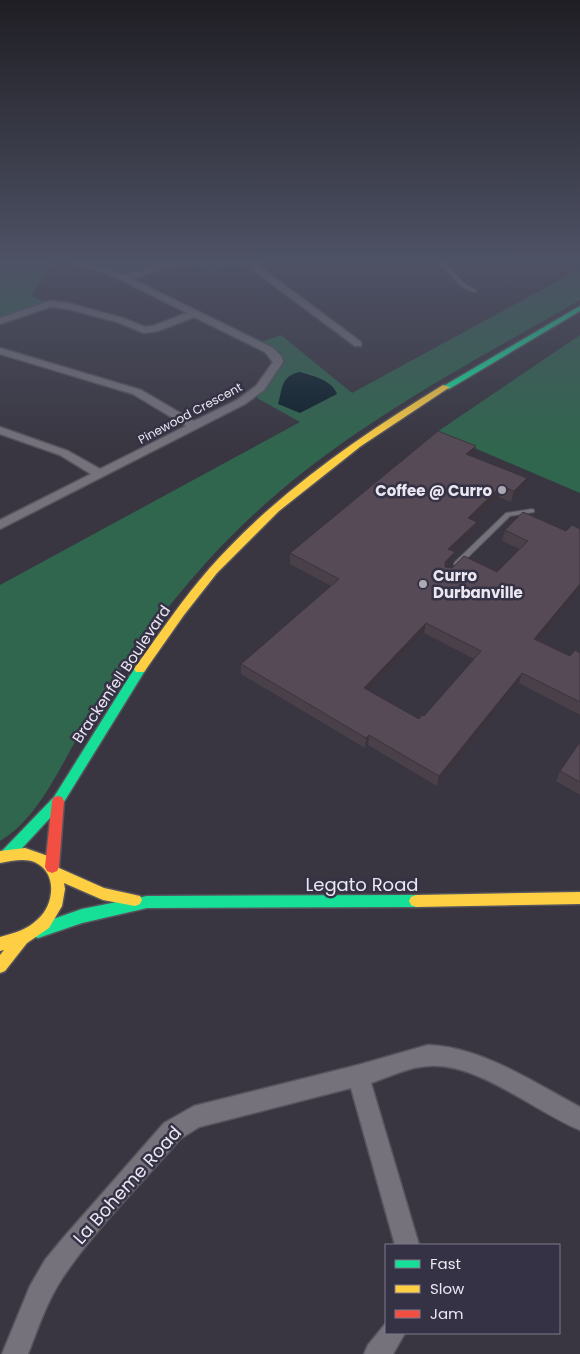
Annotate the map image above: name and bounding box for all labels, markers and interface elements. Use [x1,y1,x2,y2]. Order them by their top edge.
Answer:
street label: Pinewood Crescent [135,378,245,448]
place label: Coffee @ Curro [375,480,492,501]
marker: Coffee @ Curro [496,484,508,496]
place label: Curro Durbanville [433,565,523,603]
marker: Curro Durbanville [417,578,429,590]
street label: Brackenfell Boulevard [67,601,175,747]
street label: Legato Road [306,872,418,897]
street label: La Boheme Road [67,1120,187,1250]
legend [385,1244,560,1334]
text: Fast [430,1253,461,1274]
text: Slow [430,1278,465,1299]
text: Jam [430,1303,464,1324]

